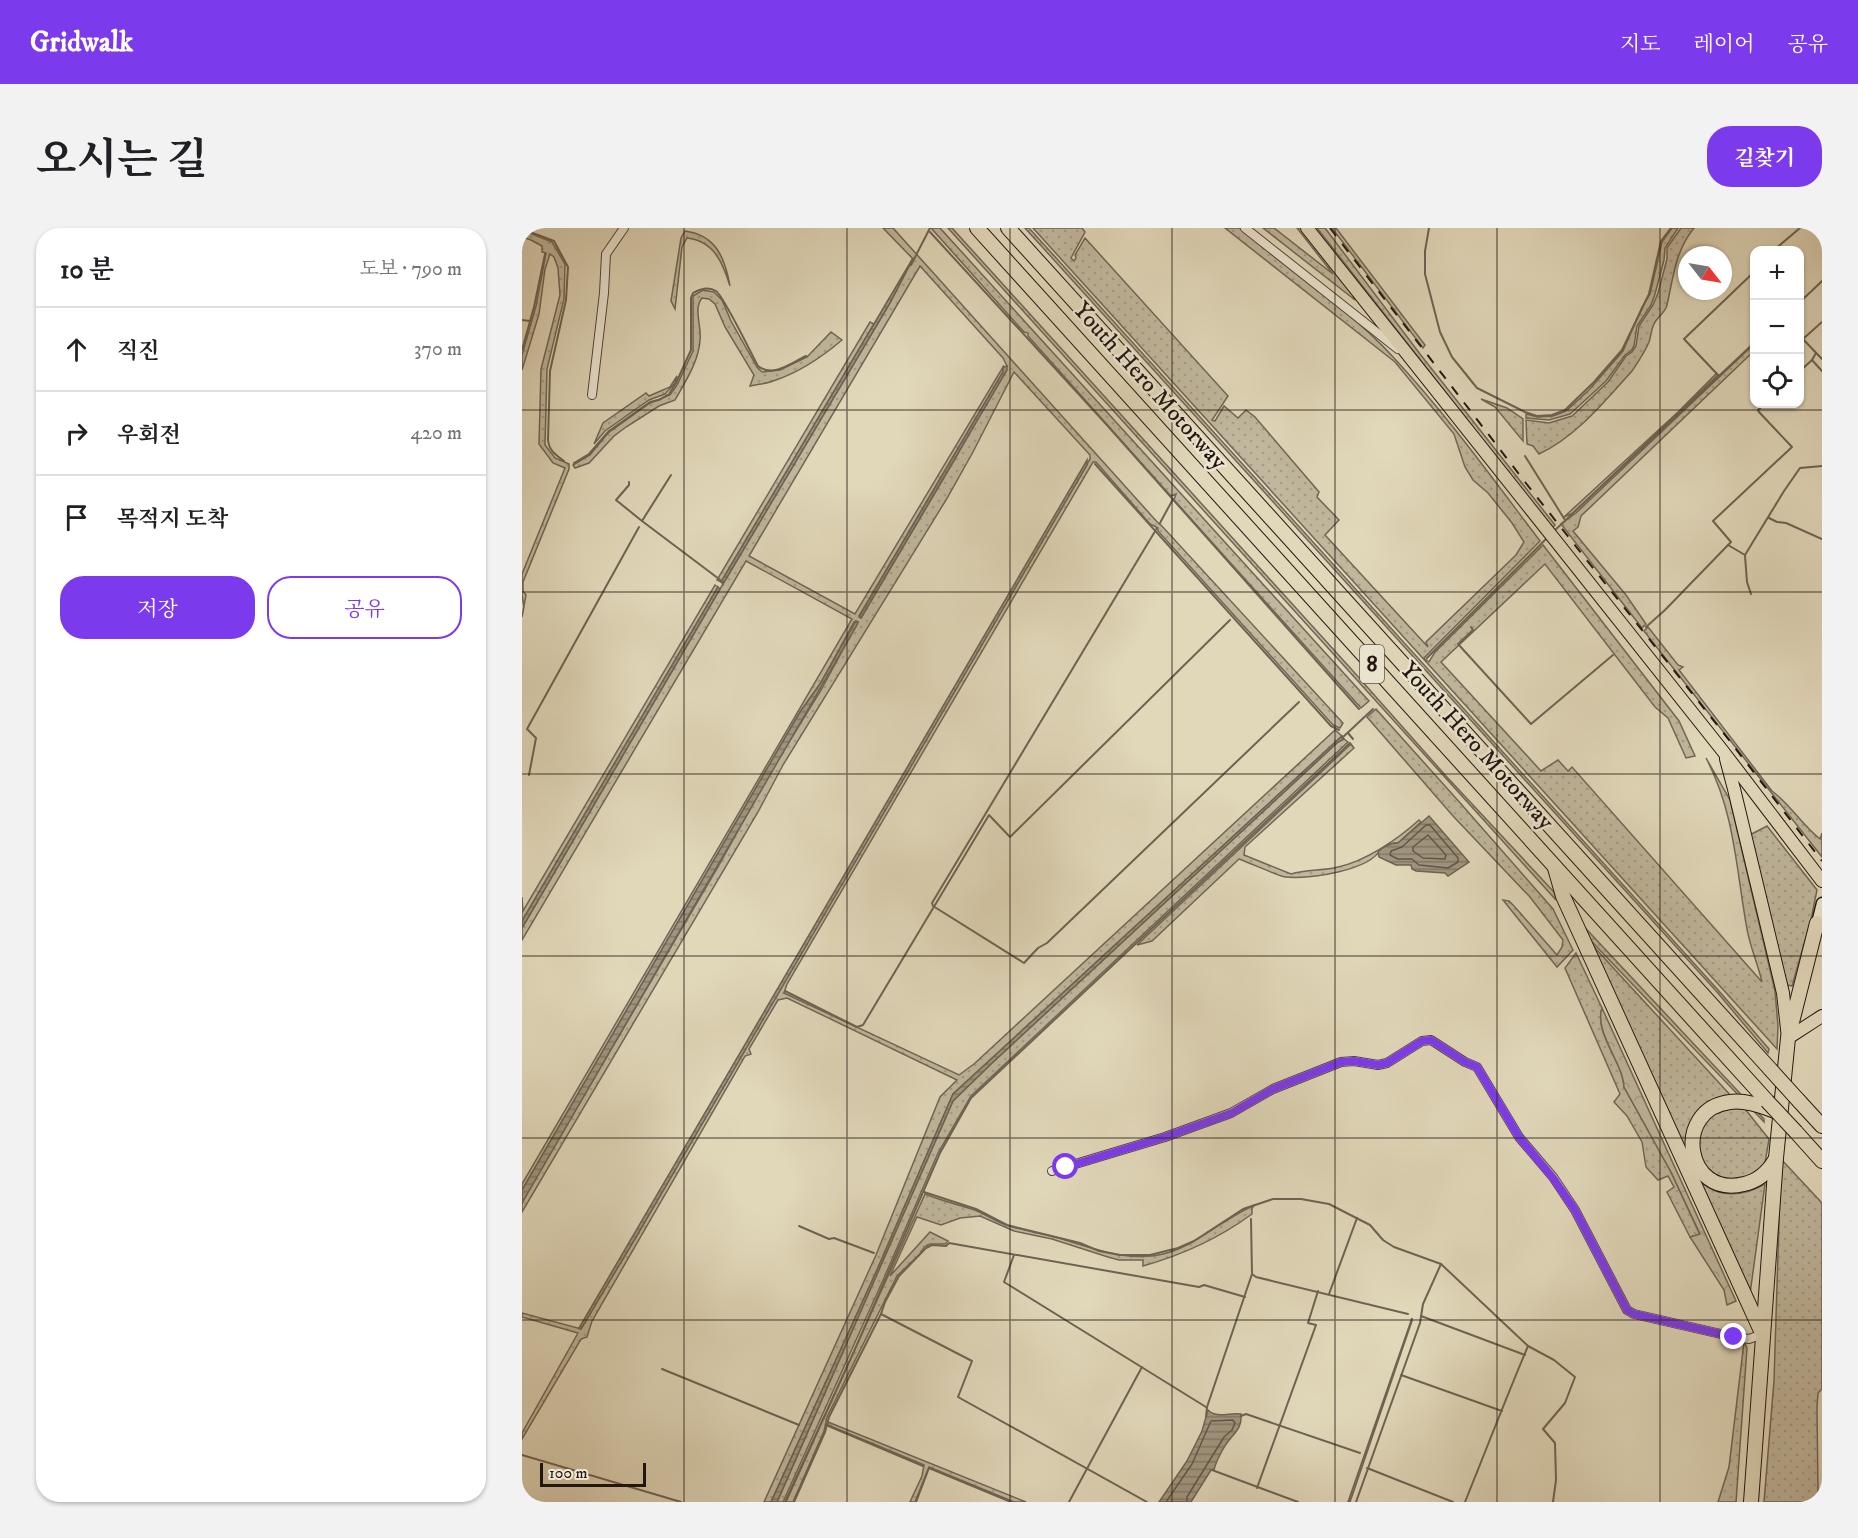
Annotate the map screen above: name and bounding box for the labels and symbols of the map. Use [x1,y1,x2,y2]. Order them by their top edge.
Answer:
north arrow [1678,246,1732,300]
street label: Youth Hero Motorway [1067,296,1234,477]
road number: 8 [1360,645,1384,683]
street label: Youth Hero Motorway [1394,656,1561,837]
route start [1052,1153,1078,1179]
route end [1720,1323,1746,1349]
scale bar [540,1460,646,1488]

